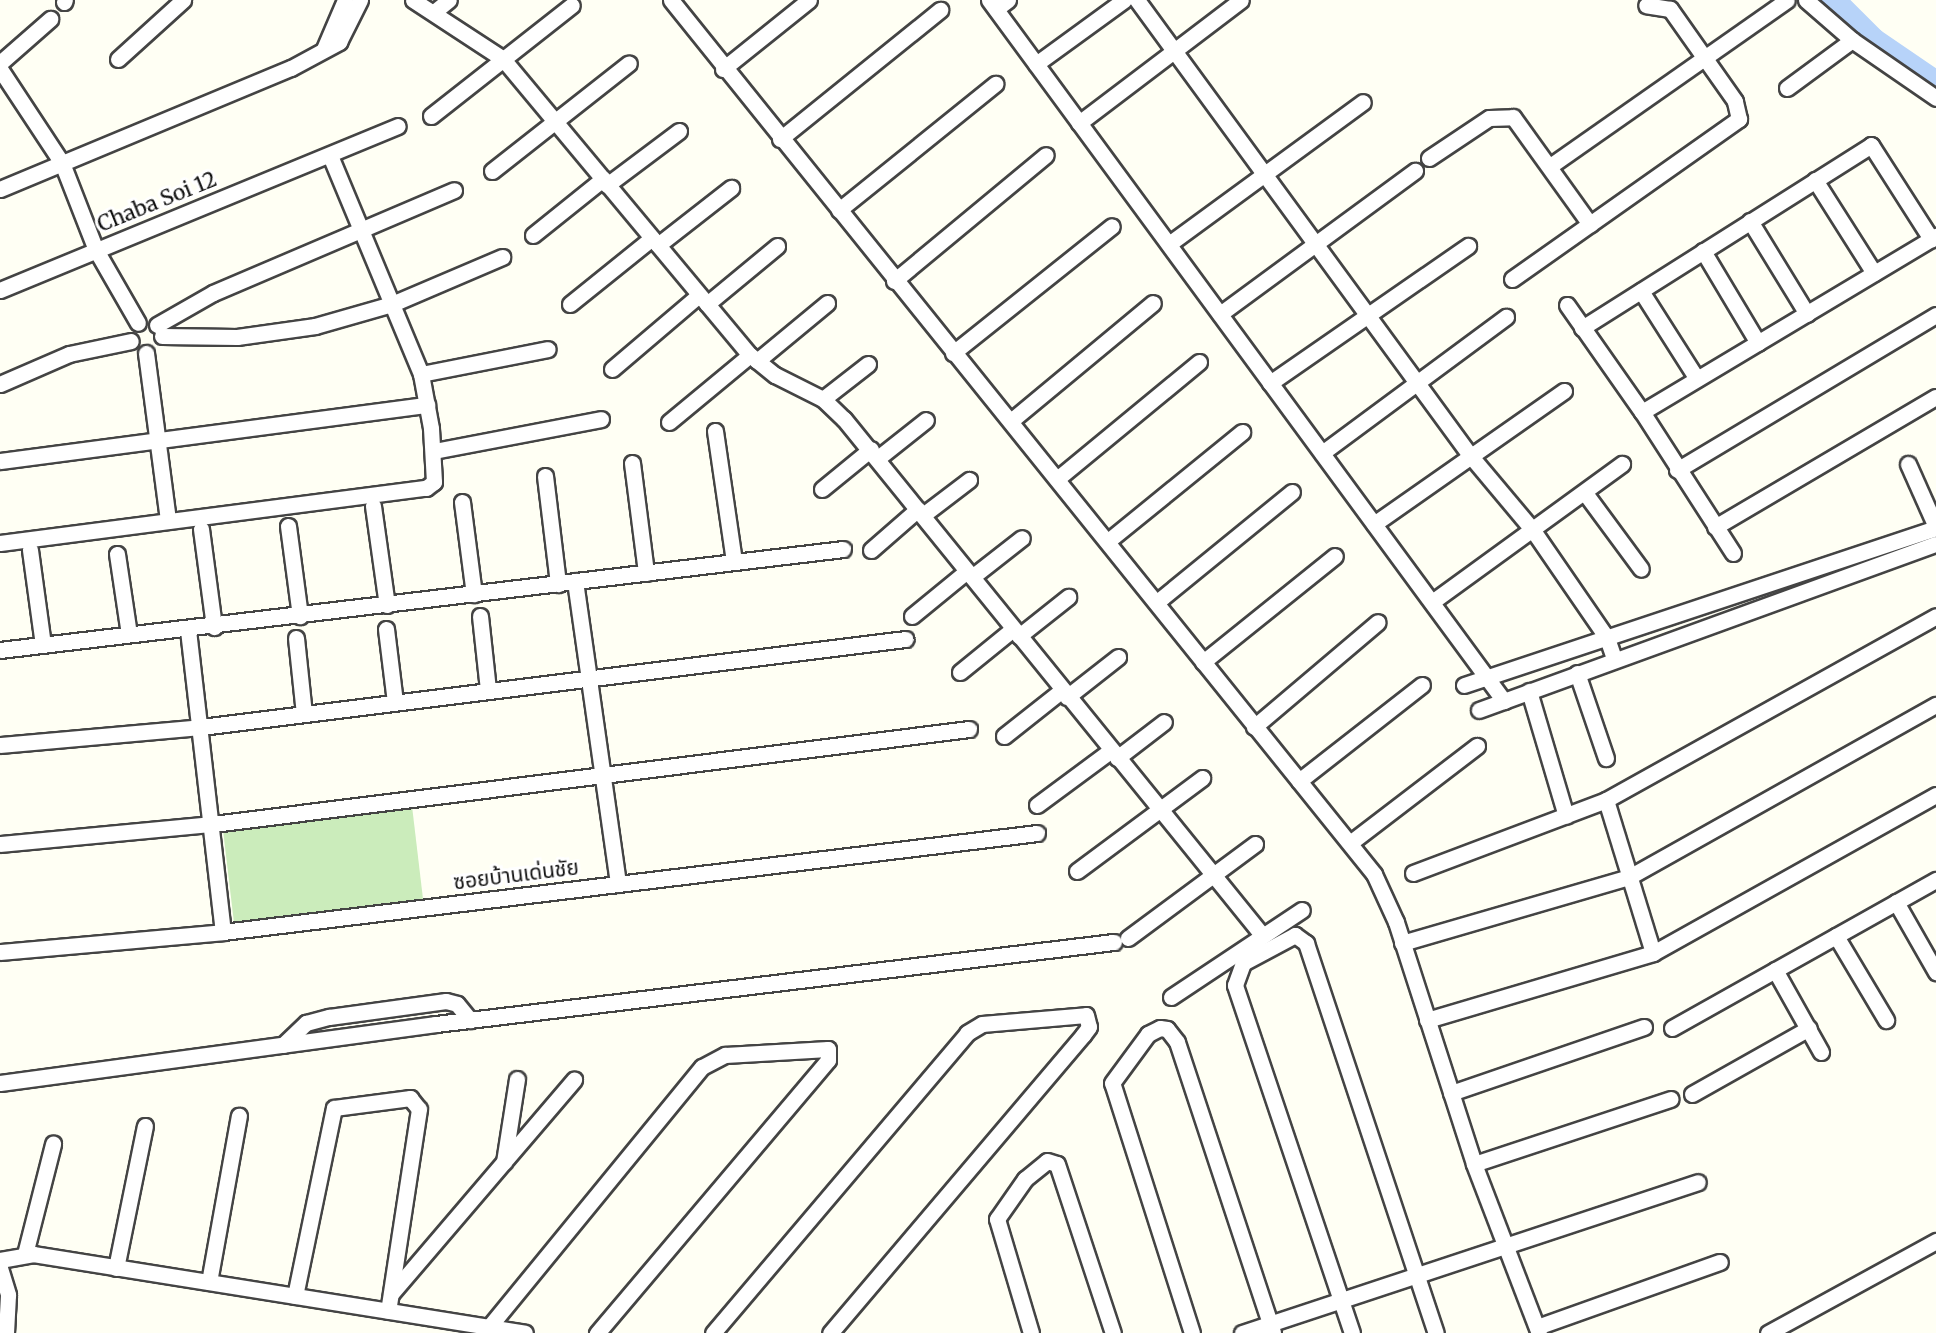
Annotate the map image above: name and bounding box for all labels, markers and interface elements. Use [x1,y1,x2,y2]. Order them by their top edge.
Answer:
street label: Chaba Soi 12 [94,167,220,237]
street label: ซอยบ้านเด่นชัย [452,855,580,895]

